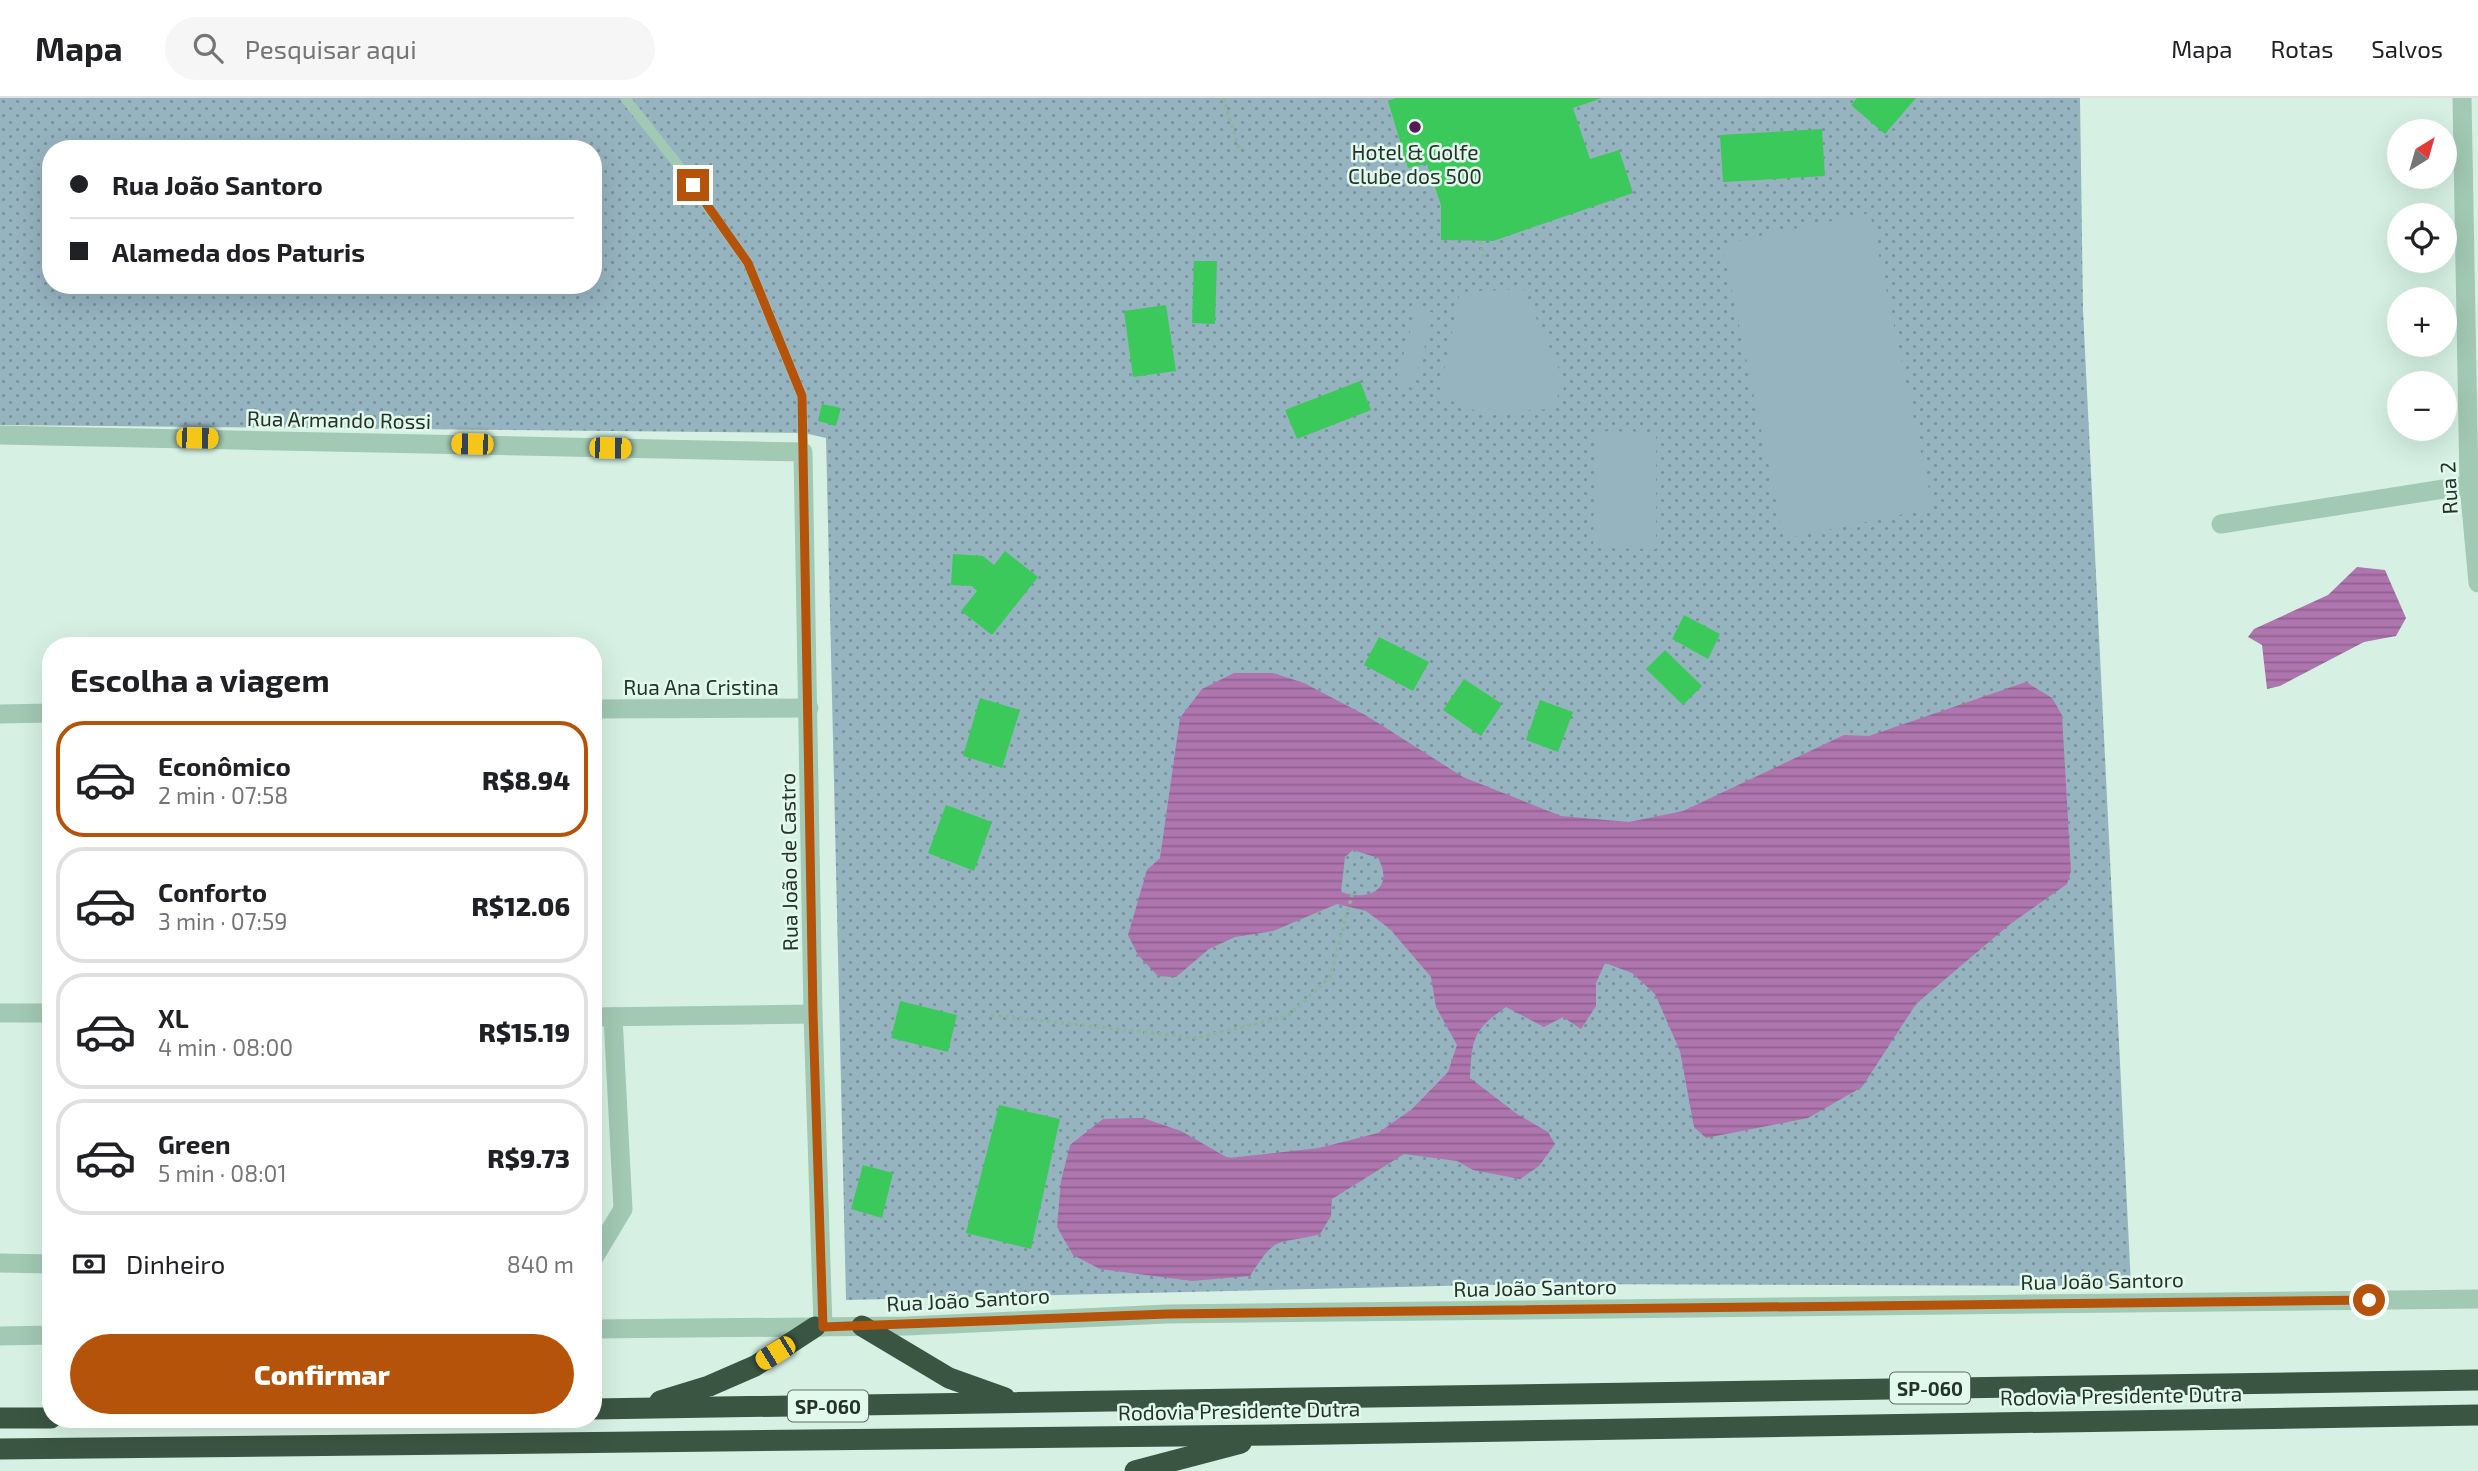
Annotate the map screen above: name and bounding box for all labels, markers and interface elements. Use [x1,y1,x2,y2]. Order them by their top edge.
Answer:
search box [165,17,655,80]
text: Mapa [35,28,123,68]
icon: search [189,29,227,67]
text: Pesquisar aqui [245,33,417,64]
text: Mapa [2171,34,2233,63]
text: Rotas [2271,34,2333,63]
text: Salvos [2371,34,2443,63]
marker: Hotel & Golfe Clube dos 500 [1407,119,1423,135]
north arrow [2387,119,2457,189]
map controls [2387,119,2457,441]
place label: Hotel & Golfe Clube dos 500 [1348,139,1482,188]
text: Rua João Santoro [112,169,323,200]
route end [677,169,709,201]
button: locate [2387,203,2457,273]
text: Alameda dos Paturis [112,236,365,267]
button: + [2387,287,2457,357]
button: − [2387,371,2457,441]
street label: Rua Armando Rossi [247,405,431,433]
car [176,427,219,449]
car [451,433,494,455]
car [589,437,632,459]
street label: Rua 2 [2434,461,2462,515]
text: Escolha a viagem [70,660,330,698]
street label: Rua Ana Cristina [623,674,779,699]
icon: car [74,748,137,811]
text: Econômico [158,750,291,781]
text: R$8.94 [482,764,570,795]
street label: Rua João de Castro [774,773,802,951]
text: 2 min · 07:58 [158,781,288,809]
icon: car [74,874,137,937]
text: Conforto [158,876,267,907]
text: R$12.06 [471,890,570,921]
text: 3 min · 07:59 [158,907,287,935]
icon: car [74,1000,137,1063]
text: XL [158,1002,189,1033]
text: R$15.19 [478,1016,570,1047]
text: 4 min · 08:00 [158,1033,293,1061]
icon: car [74,1126,137,1189]
text: Green [158,1128,231,1159]
text: R$9.73 [487,1142,570,1173]
text: 5 min · 08:01 [158,1159,287,1187]
icon: cash [70,1245,108,1283]
text: Dinheiro [126,1248,225,1279]
text: 840 m [507,1250,574,1278]
street label: Rua João Santoro [2020,1266,2184,1294]
street label: Rua João Santoro [1453,1273,1617,1301]
street label: Rua João Santoro [886,1282,1050,1316]
route start [2353,1284,2385,1316]
car [752,1333,799,1373]
button: Confirmar [70,1334,574,1414]
road number: SP-060 [1890,1372,1970,1404]
street label: Rodovia Presidente Dutra [2000,1380,2242,1410]
road number: SP-060 [788,1390,868,1422]
street label: Rodovia Presidente Dutra [1118,1395,1360,1425]

